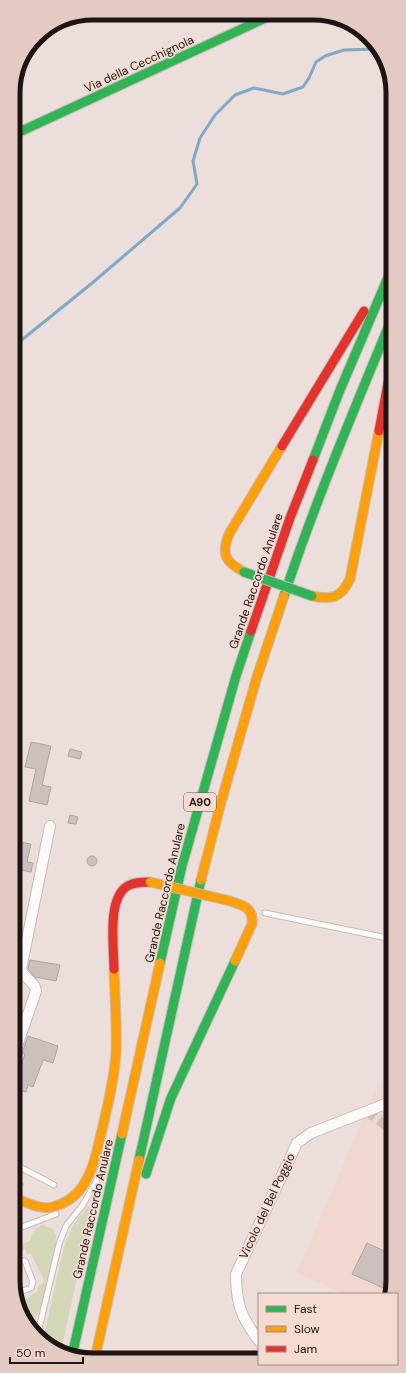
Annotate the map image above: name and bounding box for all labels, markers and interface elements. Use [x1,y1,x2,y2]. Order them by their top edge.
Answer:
street label: Via della Cecchignola [82,32,196,96]
street label: Grande Raccordo Anulare [225,511,287,651]
road number: A90 [184,793,216,811]
street label: Grande Raccordo Anulare [141,821,189,964]
street label: Grande Raccordo Anulare [69,1137,117,1280]
street label: Vicolo del Bel Poggio [235,1151,299,1261]
legend [258,1293,398,1365]
text: Fast [294,1301,317,1317]
text: Slow [294,1321,320,1337]
scale bar [10,1339,83,1365]
text: Jam [294,1341,317,1357]
text: 50 m [16,1345,45,1361]

